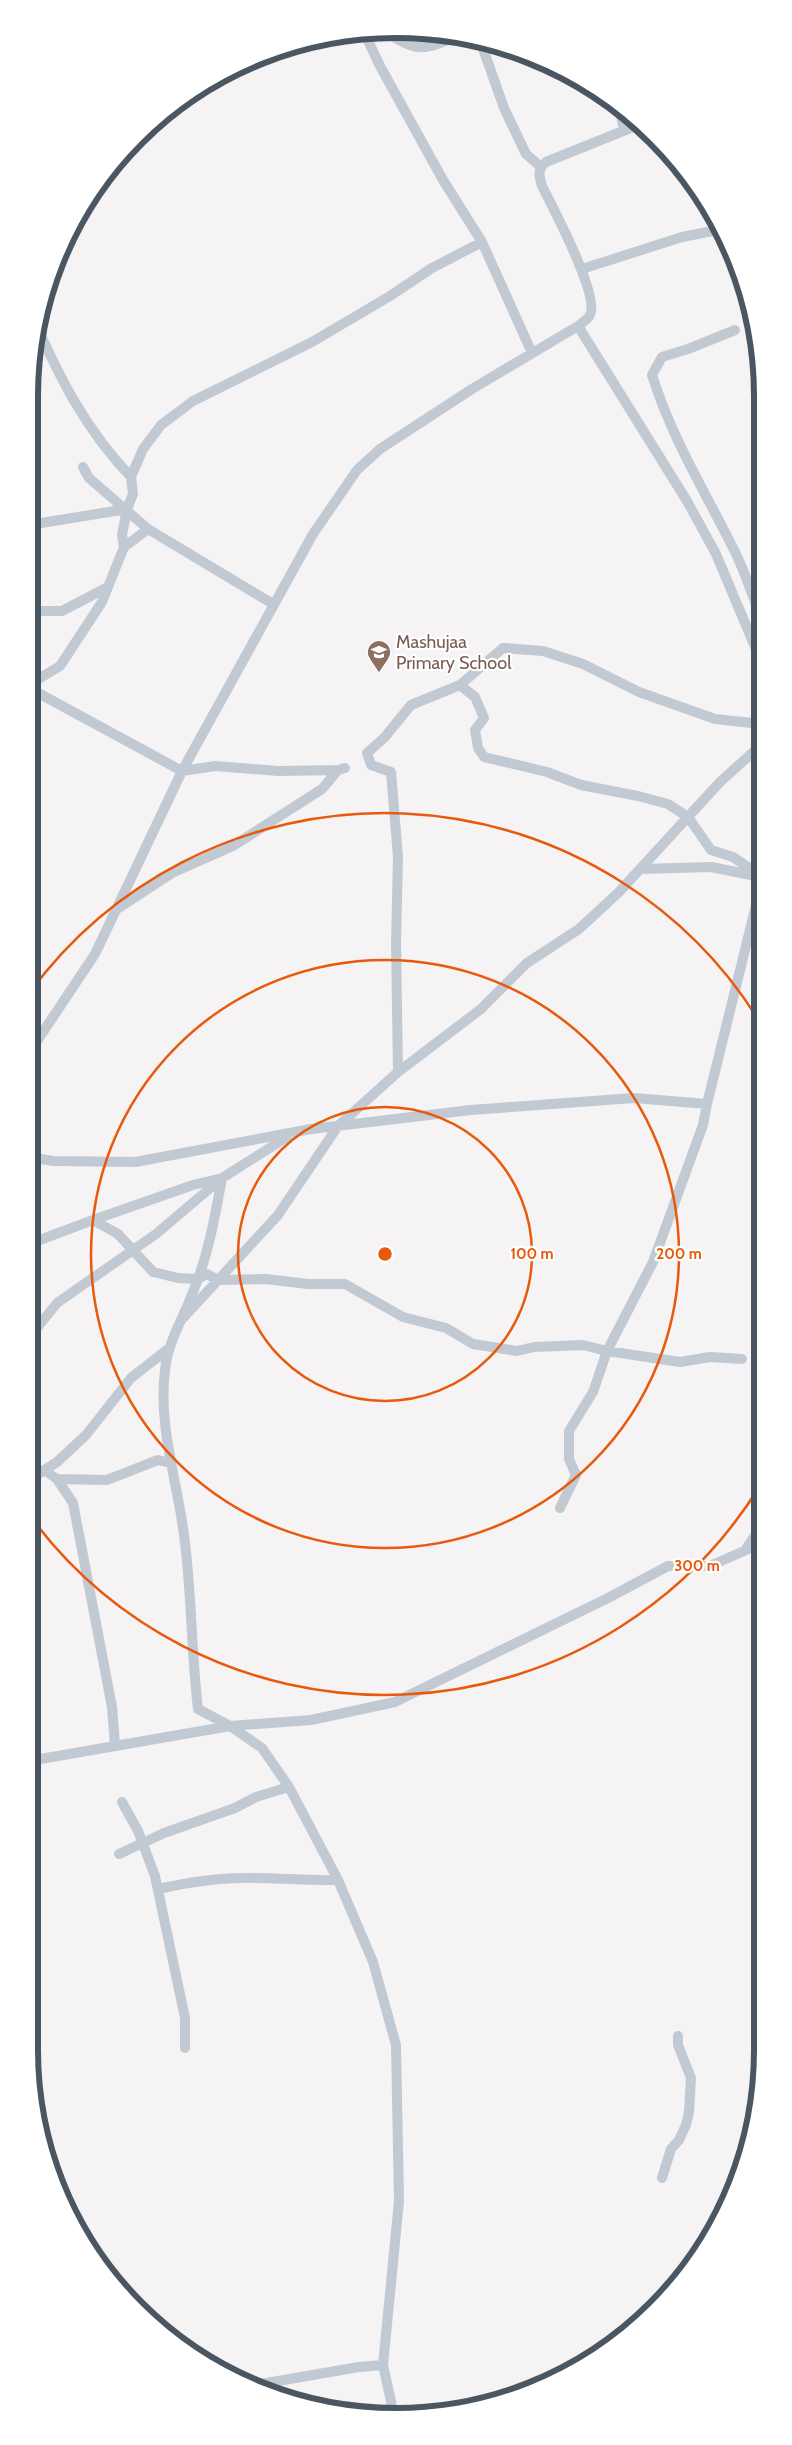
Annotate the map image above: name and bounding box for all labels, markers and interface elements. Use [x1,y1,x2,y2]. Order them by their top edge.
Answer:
place label: Mashujaa Primary School [396,631,512,674]
school or university icon: Mashujaa Primary School [366,639,392,673]
centre of rings [376,1245,394,1263]
text: 100 m [510,1245,554,1263]
text: 200 m [656,1245,702,1263]
text: 300 m [674,1557,720,1575]

